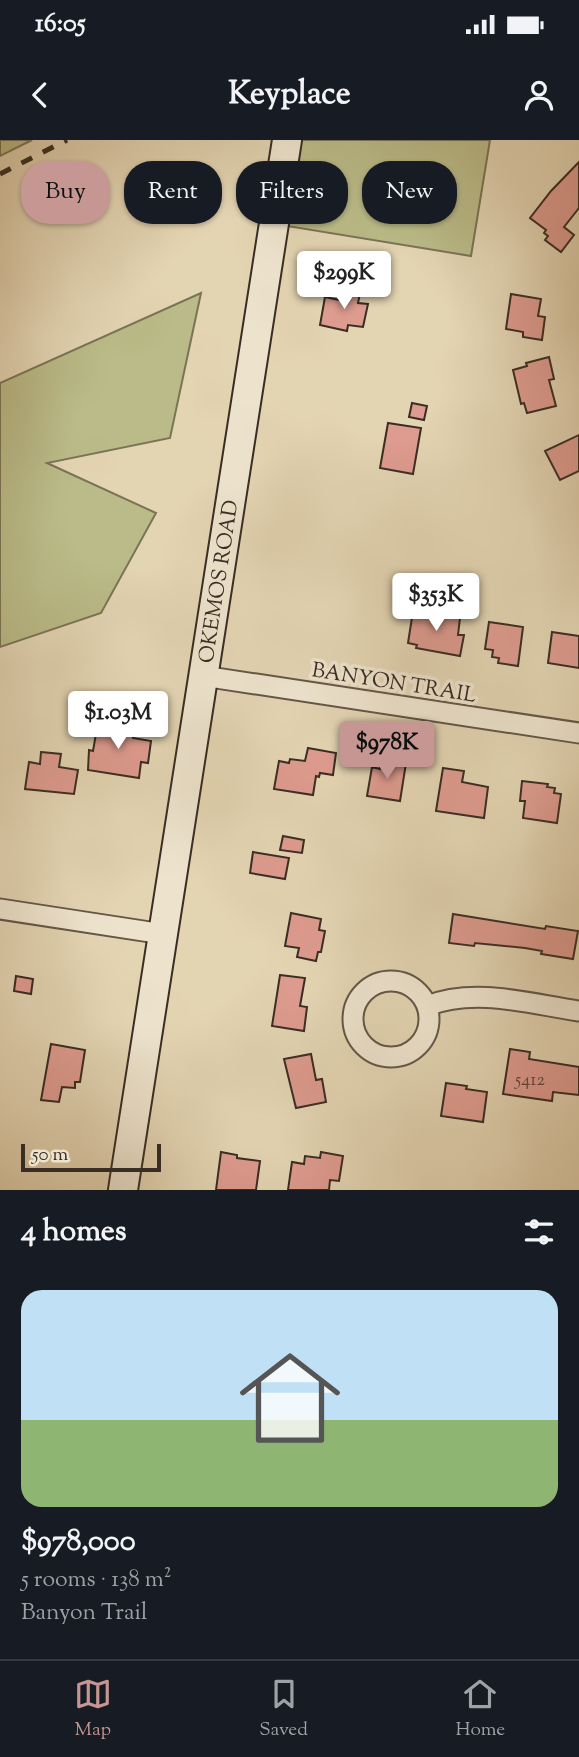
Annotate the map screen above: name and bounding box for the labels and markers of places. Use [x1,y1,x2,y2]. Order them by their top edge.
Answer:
pin: $299K [295,251,393,311]
pin: $353K [387,574,485,633]
pin: $1.03M [61,692,175,751]
pin: $978K [338,722,436,781]

